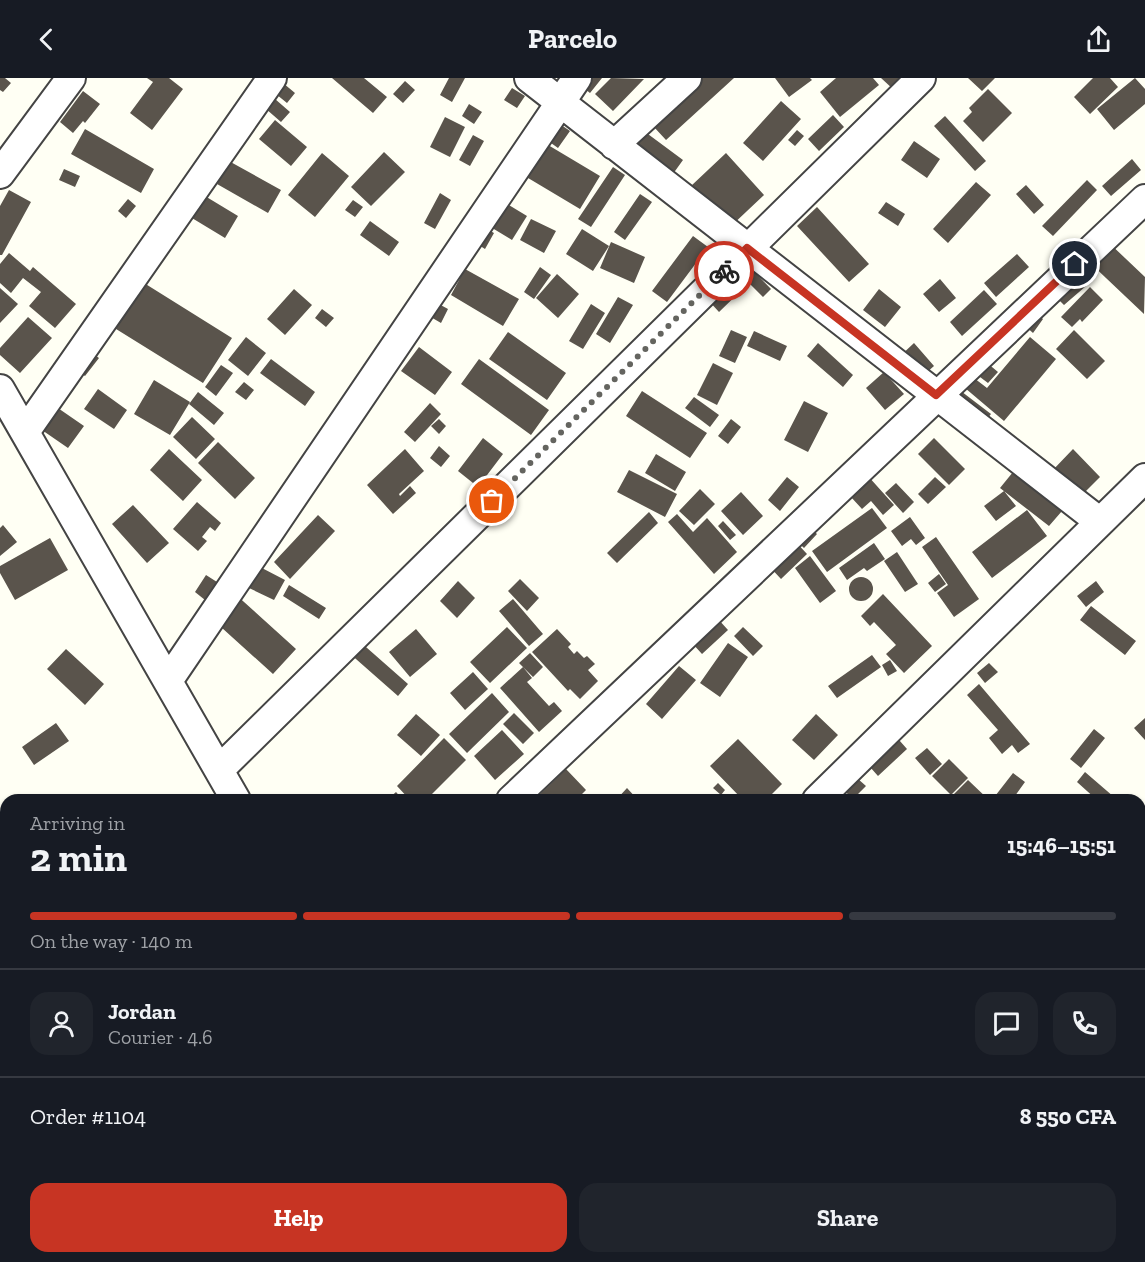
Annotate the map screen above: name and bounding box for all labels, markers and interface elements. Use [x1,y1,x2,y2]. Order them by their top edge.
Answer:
icon: back [30,23,63,56]
text: Parcelo [528,23,617,55]
icon: share [1082,23,1115,56]
pin [1049,238,1100,289]
courier [694,241,754,301]
icon: home [1058,247,1091,280]
icon: bike [708,255,741,288]
pin [466,475,517,526]
icon: bag [475,484,508,517]
text: Arriving in [30,811,125,835]
text: 15:46–15:51 [1007,832,1116,859]
text: 2 min [30,834,127,881]
text: On the way · 140 m [30,929,192,953]
button: person [30,992,93,1055]
button: chat [975,992,1038,1055]
button: phone [1053,992,1116,1055]
text: Jordan [108,998,176,1025]
text: Courier · 4.6 [108,1025,213,1049]
text: Order #1104 [30,1103,146,1130]
text: 8 550 CFA [1020,1103,1116,1130]
button: Help [30,1183,567,1252]
button: Share [579,1183,1116,1252]

